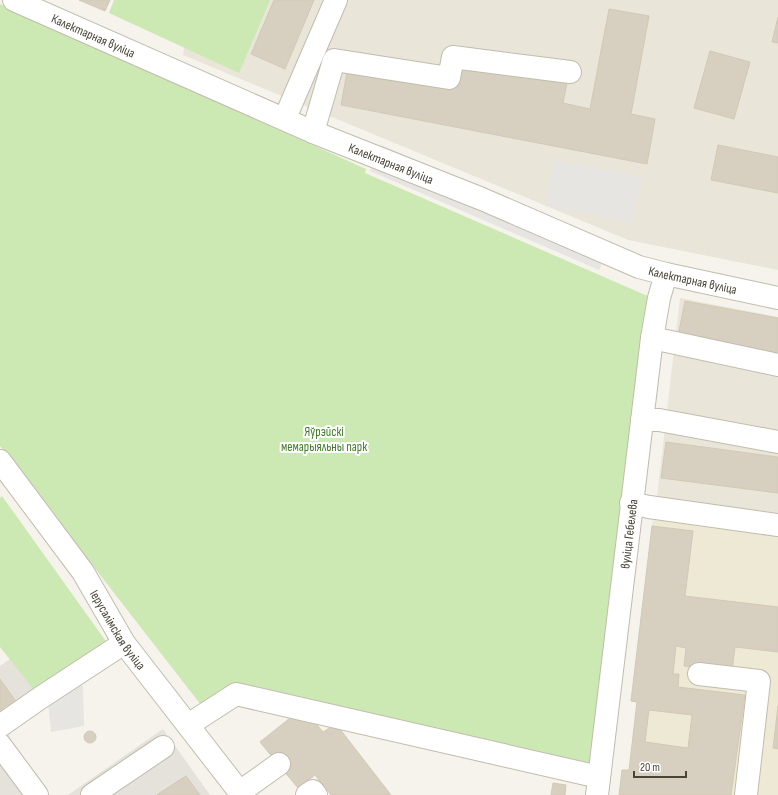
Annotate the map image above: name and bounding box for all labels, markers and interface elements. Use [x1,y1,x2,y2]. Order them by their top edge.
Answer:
street label: Калектарная вуліца [49,11,138,62]
street label: Калектарная вуліца [346,140,436,188]
street label: Калектарная вуліца [647,263,738,298]
park label: Яўрэйскі мемарыяльны парк [281,424,367,455]
street label: вуліца Гебелева [617,498,642,570]
street label: Іерусалімская вуліца [86,587,149,673]
scale bar [634,753,686,779]
text: 20 m [640,760,660,775]

